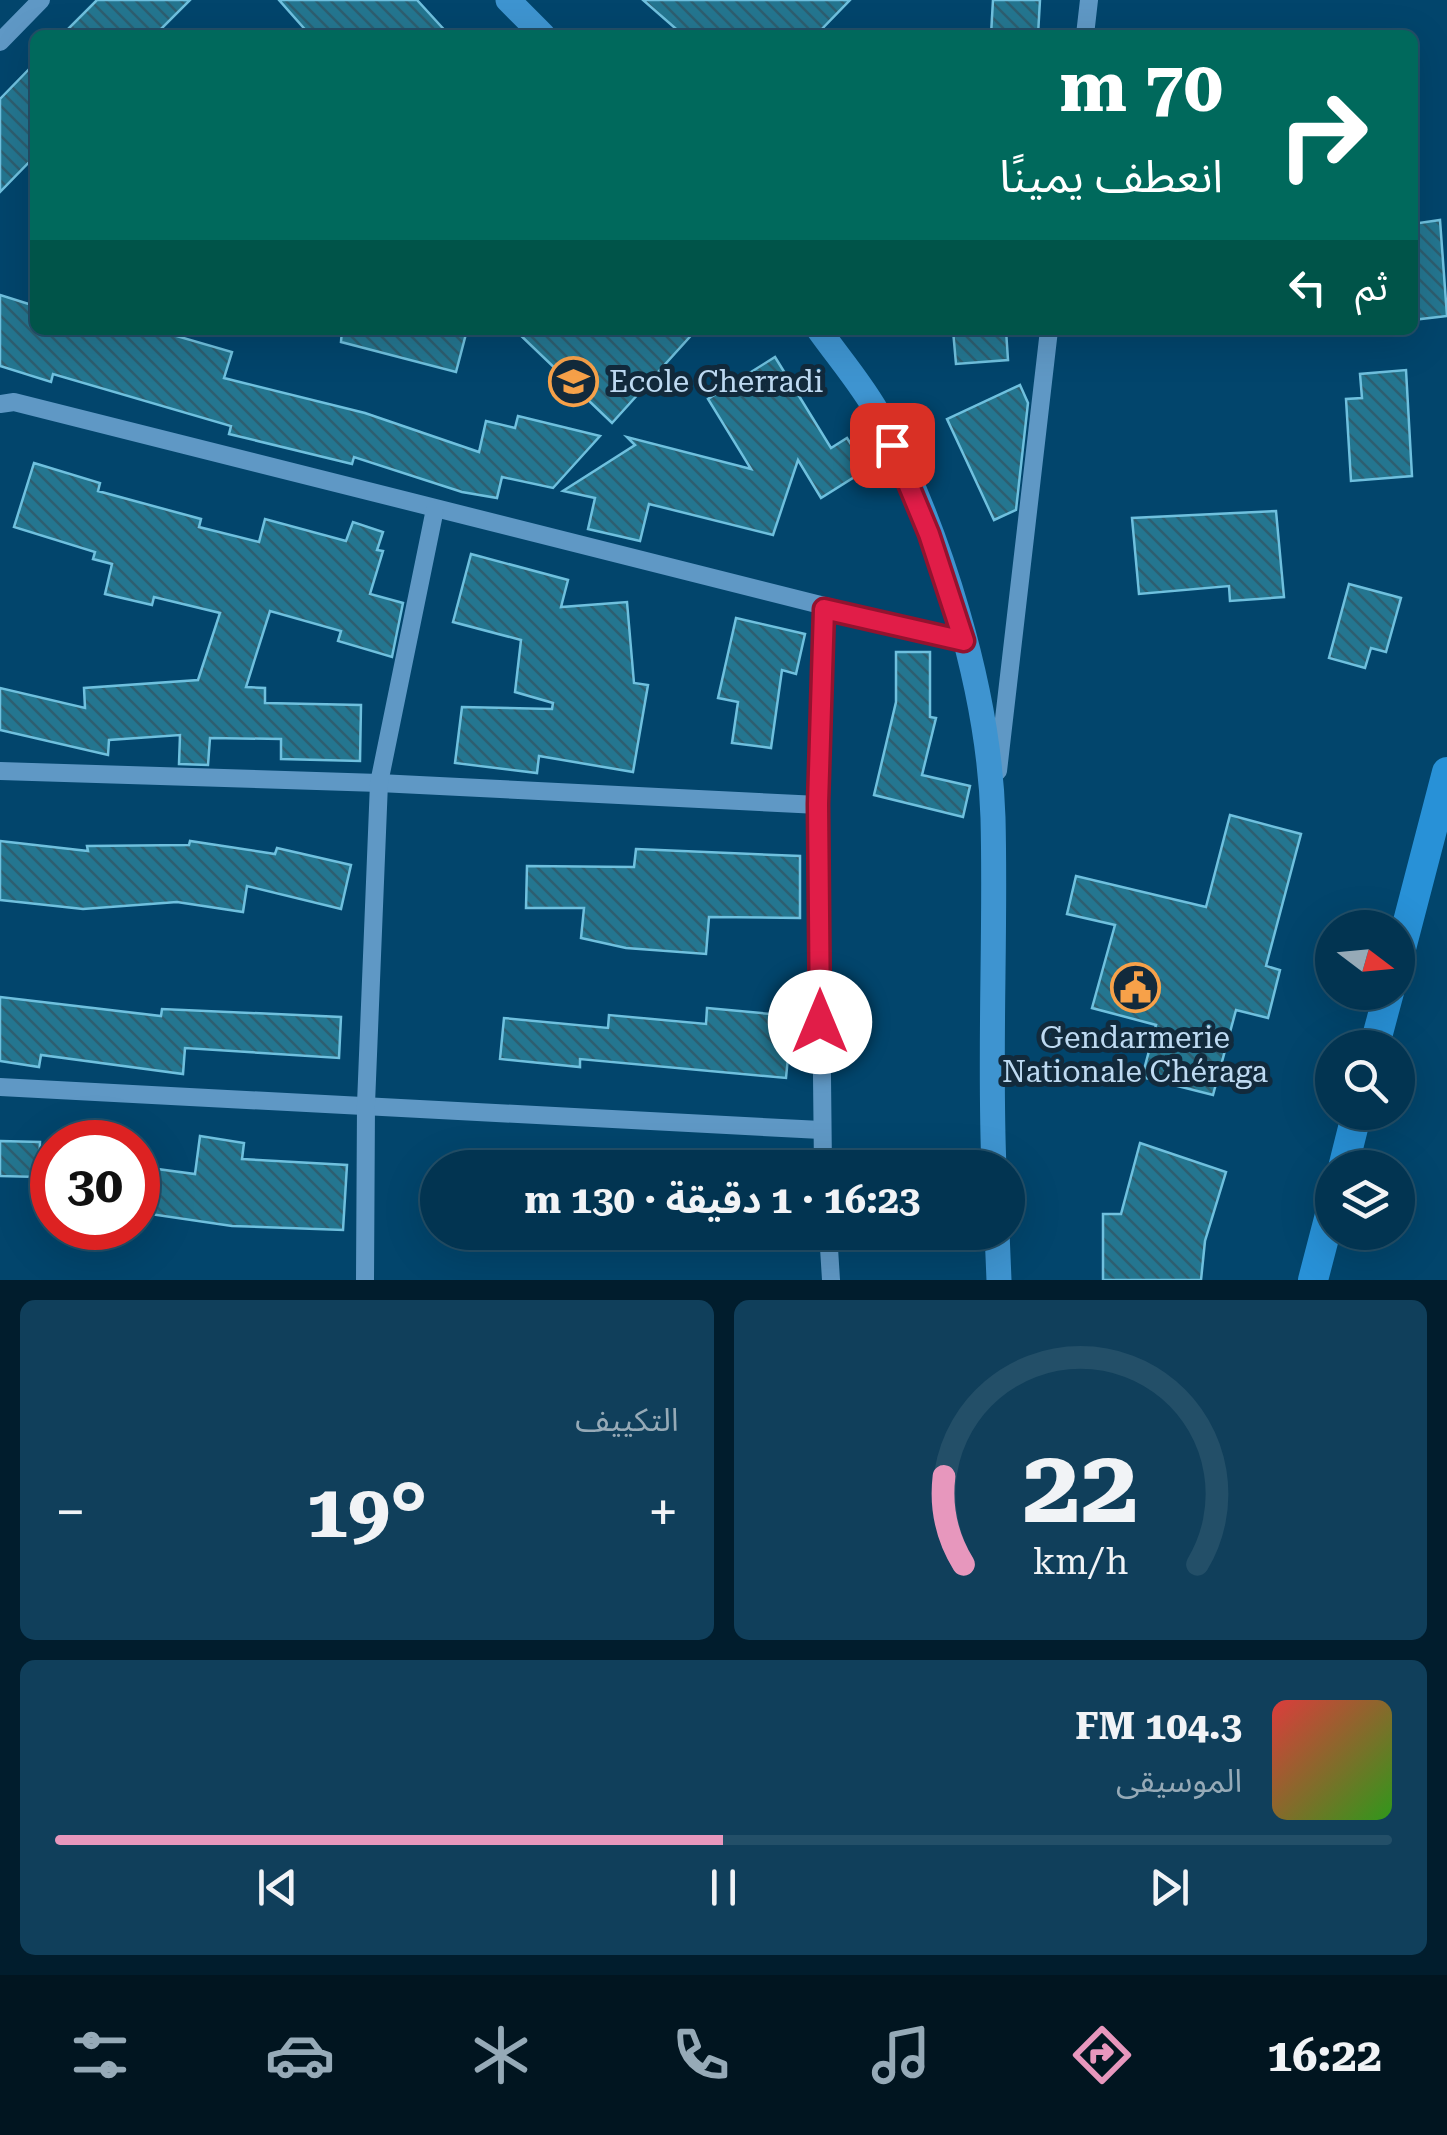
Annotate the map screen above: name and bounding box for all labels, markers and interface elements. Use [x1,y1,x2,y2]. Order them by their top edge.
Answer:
text: 70 m [1059,46,1223,128]
icon: right [1258,70,1388,200]
text: انعطف يمينًا [999,150,1223,203]
icon: left [1280,260,1335,315]
text: ثم [1355,265,1388,309]
school or university icon: Ecole Cherradi [548,355,600,407]
place label: Ecole Cherradi [609,364,823,399]
pin [850,403,935,488]
icon: arrive [865,418,920,473]
north arrow [1315,910,1415,1010]
map controls [1315,910,1415,1250]
public building icon: Gendarmerie Nationale Chéraga [1109,962,1161,1014]
position arrow [768,970,872,1074]
place label: Gendarmerie Nationale Chéraga [1002,1020,1268,1089]
button: search [1315,1030,1415,1130]
speed limit sign: 30 [30,1120,160,1250]
button: layers [1315,1150,1415,1250]
text: 16:23 · 1 دقيقة · 130 m [525,1178,920,1222]
text: التكييف [575,1401,679,1439]
text: 22 [1022,1426,1138,1547]
text: 19° [306,1467,427,1555]
text: − [55,1480,86,1544]
text: + [648,1480,678,1544]
text: km/h [1032,1541,1128,1583]
text: 104.3 FM [1075,1704,1242,1748]
text: الموسيقى [1116,1762,1242,1800]
icon: previous [250,1860,305,1915]
icon: pause [696,1860,751,1915]
icon: next [1142,1860,1197,1915]
icon: filters [65,2020,135,2090]
icon: car [265,2020,335,2090]
icon: climate [466,2020,536,2090]
icon: phone [666,2020,736,2090]
icon: music [866,2020,936,2090]
icon: directions [1067,2020,1137,2090]
text: 16:22 [1267,2029,1382,2082]

